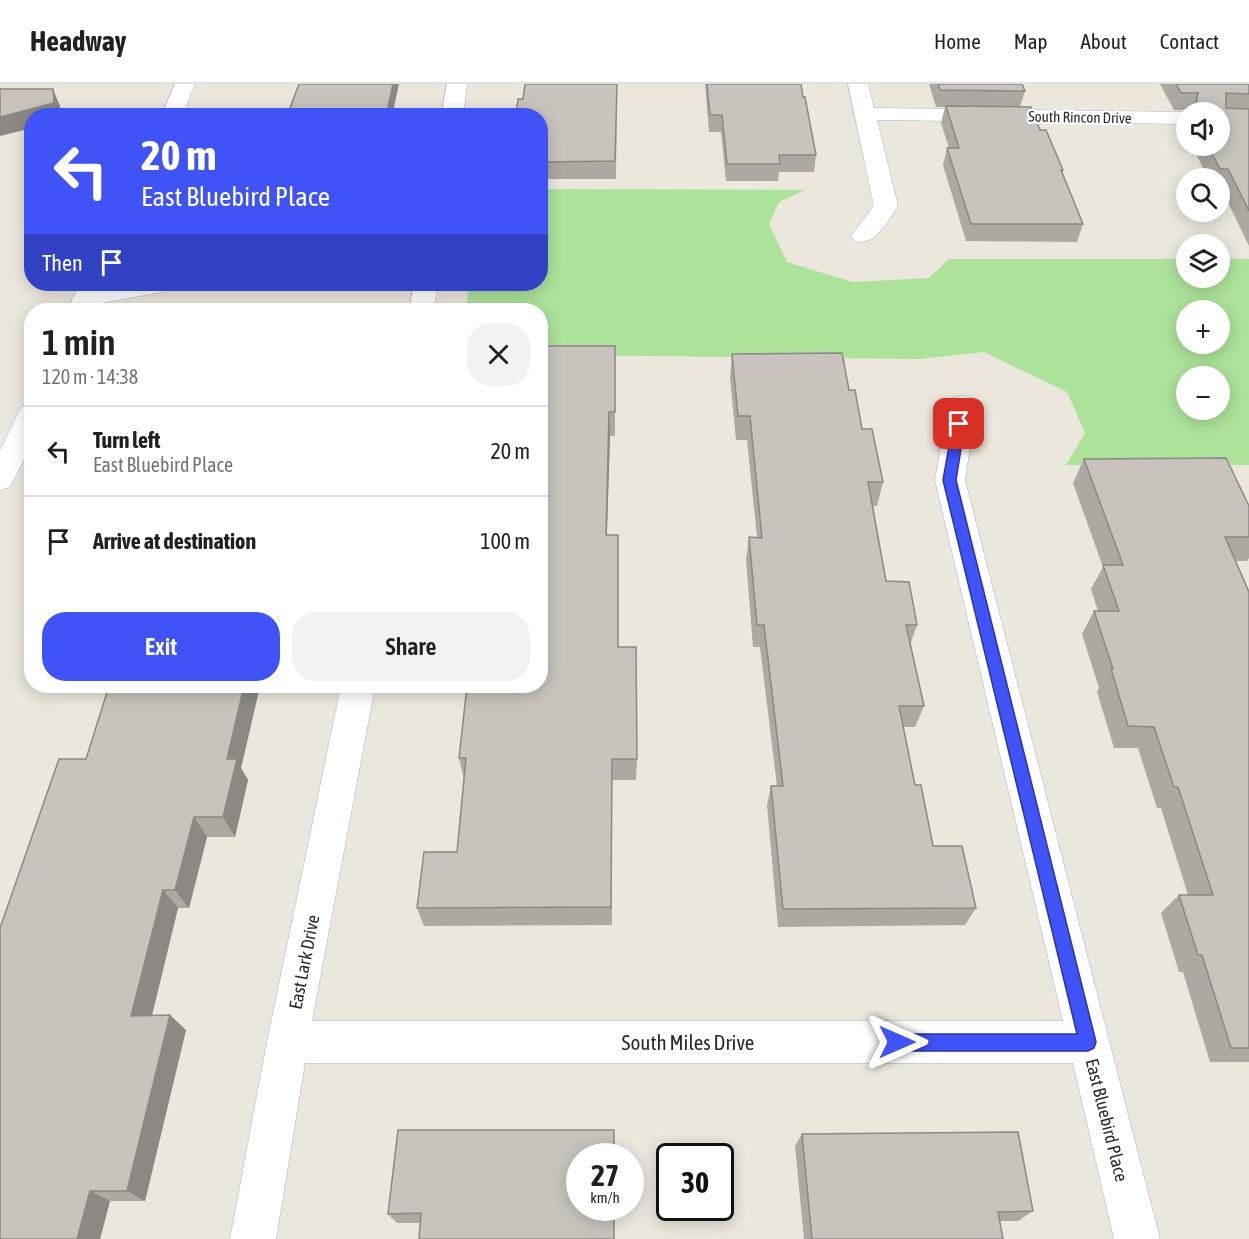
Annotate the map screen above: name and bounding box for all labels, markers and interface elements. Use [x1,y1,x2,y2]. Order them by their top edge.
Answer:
text: Headway [30,25,126,57]
text: Home [934,29,981,53]
text: Map [1014,29,1048,53]
text: About [1081,29,1127,53]
text: Contact [1160,29,1219,53]
map controls [1176,102,1230,420]
button: sound [1176,102,1230,156]
street label: South Rincon Drive [1028,108,1132,126]
text: 20 m [141,131,216,179]
icon: left [42,132,120,210]
button: search [1176,168,1230,222]
text: East Bluebird Place [141,181,330,212]
button: layers [1176,234,1230,288]
icon: arrive [95,246,128,279]
text: Then [42,250,83,276]
button: + [1176,300,1230,354]
text: 1 min [42,321,116,363]
button: close [467,323,530,386]
text: 120 m · 14:38 [42,365,138,388]
button: − [1176,366,1230,420]
pin [933,398,984,449]
icon: arrive [942,407,975,440]
text: Turn left [93,427,160,453]
icon: left [42,435,75,468]
text: 20 m [490,438,530,464]
text: East Bluebird Place [93,453,233,476]
icon: arrive [42,525,75,558]
text: Arrive at destination [93,528,256,554]
text: 100 m [480,528,530,554]
button: Exit [42,612,280,681]
button: Share [292,612,530,681]
street label: East Lark Drive [285,913,323,1011]
position arrow [865,1010,929,1074]
street label: South Miles Drive [622,1030,754,1054]
street label: East Bluebird Place [1082,1056,1132,1184]
speed limit sign: 30 [656,1143,734,1221]
text: 27 [591,1158,619,1192]
text: km/h [590,1189,620,1206]

